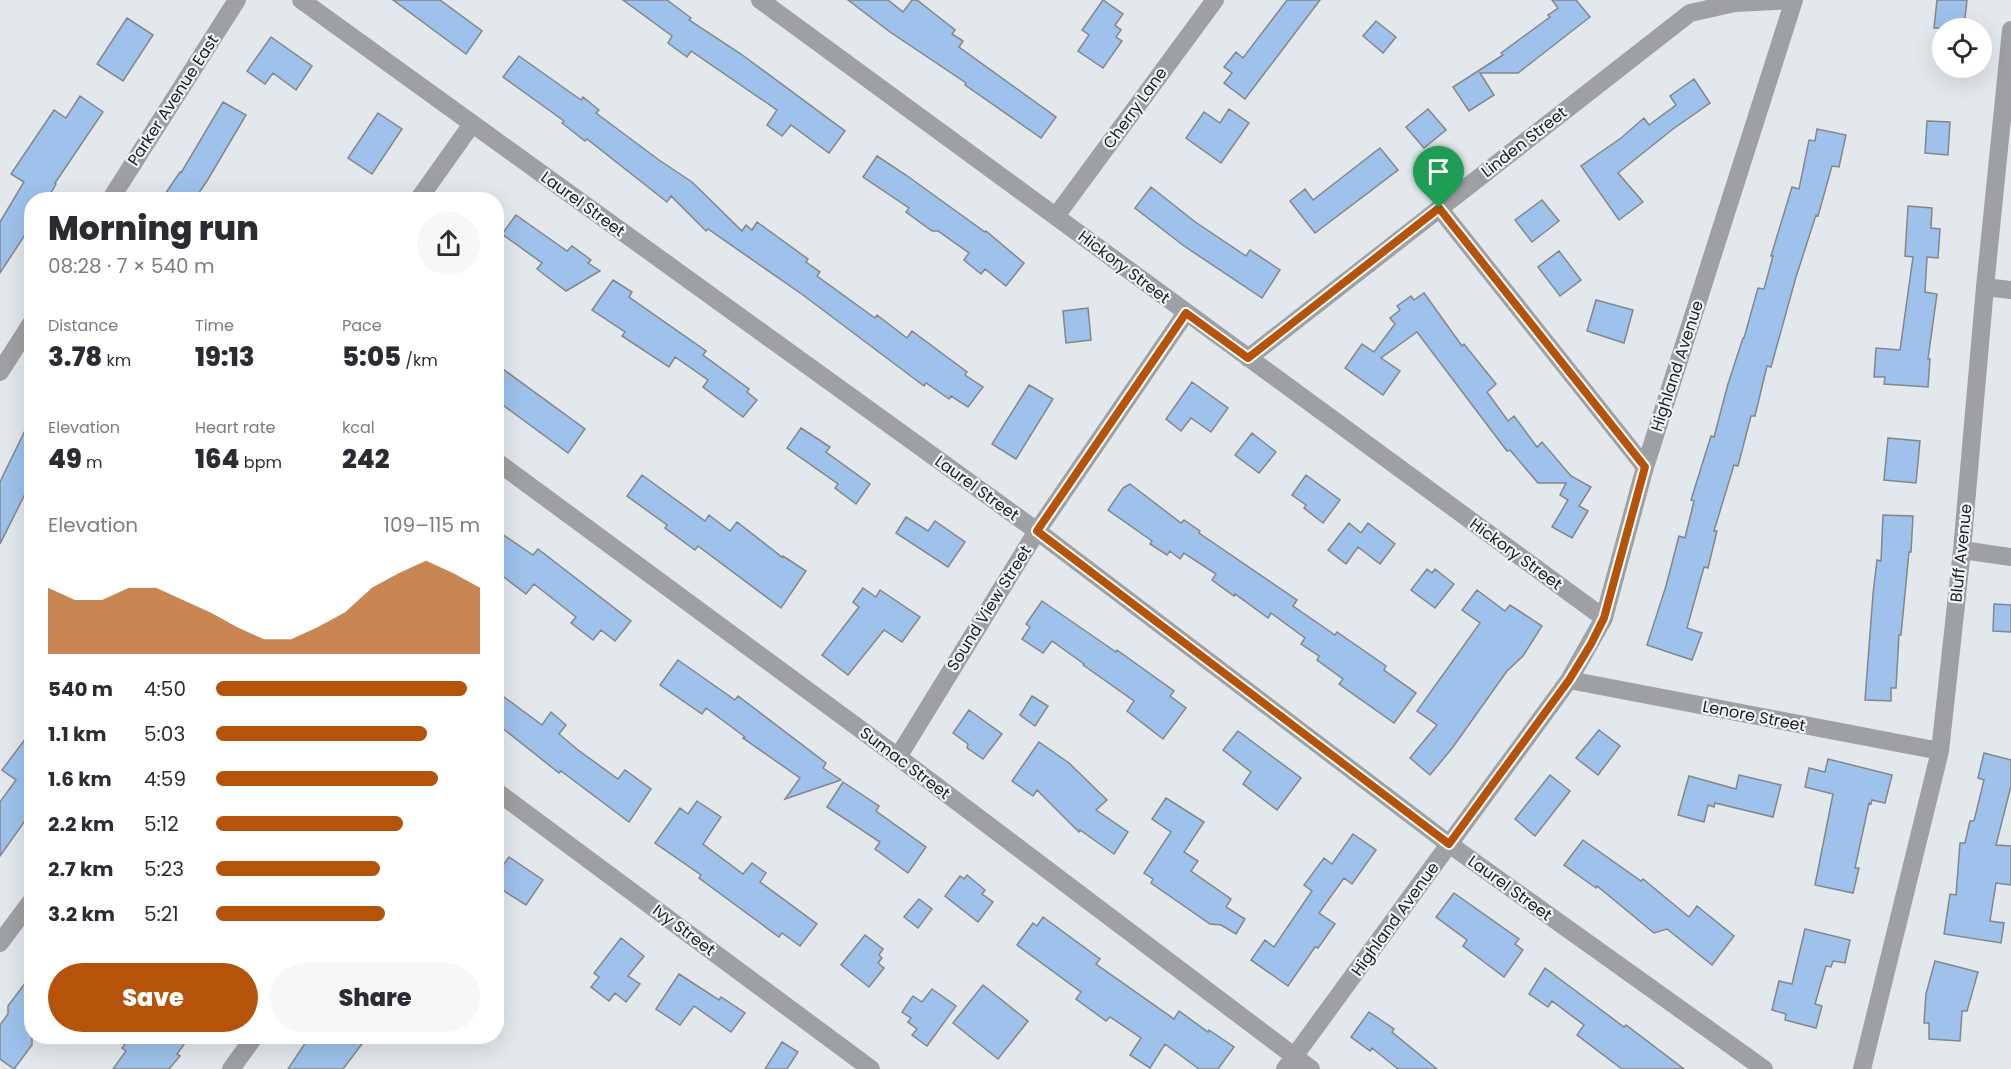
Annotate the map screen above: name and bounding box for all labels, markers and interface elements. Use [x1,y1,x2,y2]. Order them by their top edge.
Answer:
map controls [1932,18,1992,78]
button: locate [1932,18,1992,78]
street label: Parker Avenue East [122,30,224,170]
street label: Cherry Lane [1098,63,1172,153]
street label: Linden Street [1476,101,1572,183]
pin [1413,146,1464,208]
icon: arrive [1422,155,1455,188]
street label: Laurel Street [536,166,630,242]
text: Morning run [48,205,259,252]
button: share [417,212,480,275]
street label: Hickory Street [1073,225,1175,309]
text: 08:28 · 7 × 540 m [48,252,215,280]
street label: Highland Avenue [1645,298,1709,434]
text: Distance [48,314,118,337]
text: Time [195,314,234,337]
text: Pace [342,314,382,337]
text: 3.78 [48,339,102,375]
text: 19:13 [195,339,255,375]
text: 5:05 [342,339,401,375]
text: km [102,349,131,372]
text: /km [401,349,438,372]
text: Elevation [48,416,120,439]
text: Heart rate [195,416,275,439]
text: kcal [342,416,375,439]
text: 49 [48,441,82,477]
text: 164 [195,441,240,477]
text: 242 [342,441,390,477]
street label: Laurel Street [930,450,1024,526]
text: m [82,451,103,474]
text: bpm [240,451,282,474]
street label: Bluff Avenue [1944,503,1978,603]
text: Elevation [48,511,138,539]
text: 109–115 m [384,511,480,539]
street label: Hickory Street [1465,513,1567,596]
street label: Sound View Street [941,541,1037,675]
text: 540 m [48,675,113,703]
text: 4:50 [144,675,186,703]
street label: Lenore Street [1701,695,1808,737]
text: 1.1 km [48,720,106,748]
text: 5:03 [144,720,185,748]
street label: Sumac Street [855,721,955,805]
text: 1.6 km [48,765,112,793]
text: 4:59 [144,765,186,793]
text: 2.2 km [48,810,114,838]
text: 5:12 [144,810,179,838]
street label: Laurel Street [1463,850,1557,926]
text: 2.7 km [48,855,114,883]
text: 5:23 [144,855,184,883]
street label: Highland Avenue [1346,857,1444,981]
street label: Ivy Street [648,899,720,961]
text: 3.2 km [48,900,115,928]
text: 5:21 [144,900,179,928]
button: Save [48,963,258,1032]
button: Share [270,963,480,1032]

